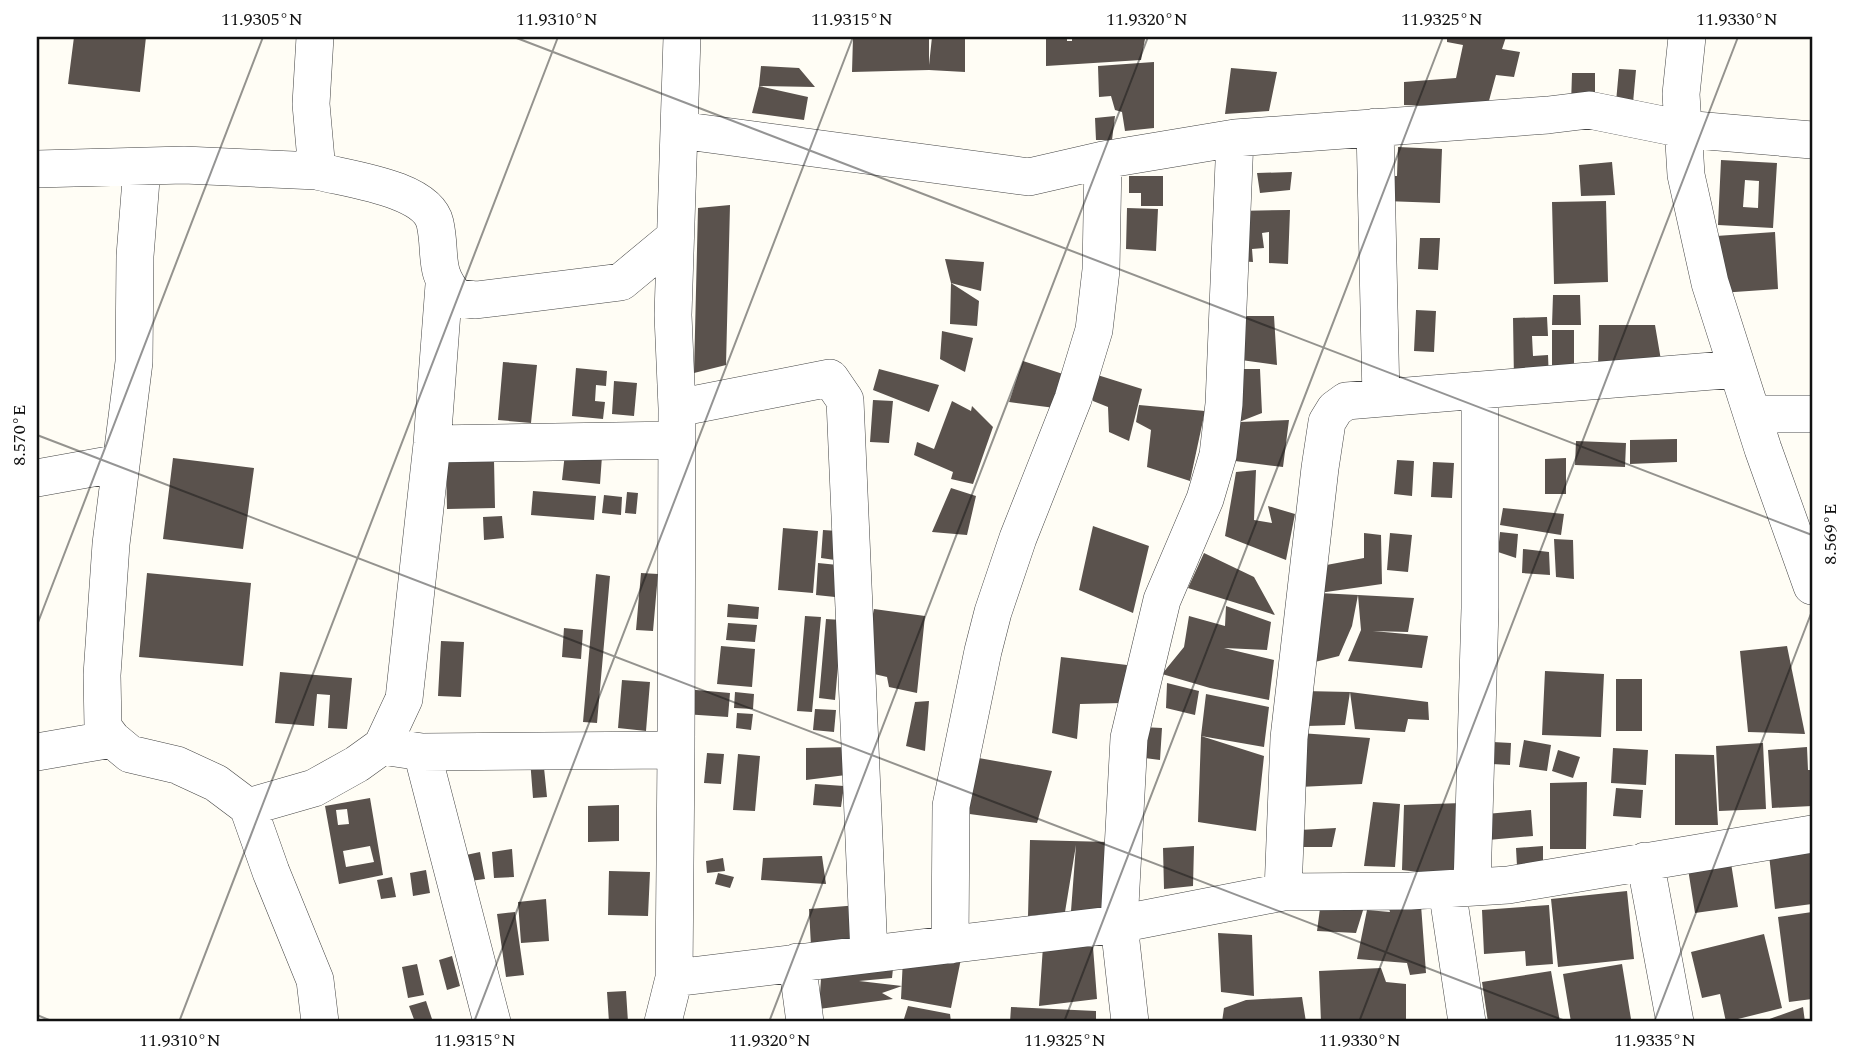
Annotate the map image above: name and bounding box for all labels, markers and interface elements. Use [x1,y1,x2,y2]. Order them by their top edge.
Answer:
text: 11.9305°N [221,6,303,33]
text: 11.9310°N [516,6,598,33]
text: 11.9315°N [811,6,893,33]
text: 11.9320°N [1106,6,1188,33]
text: 11.9325°N [1401,6,1483,33]
text: 11.9330°N [1696,6,1778,33]
text: 8.570°E [6,404,33,466]
text: 8.569°E [1817,503,1844,565]
text: 11.9310°N [139,1027,221,1054]
text: 11.9315°N [434,1027,516,1054]
text: 11.9320°N [729,1027,811,1054]
text: 11.9325°N [1024,1027,1106,1054]
text: 11.9330°N [1319,1027,1401,1054]
text: 11.9335°N [1614,1027,1696,1054]

